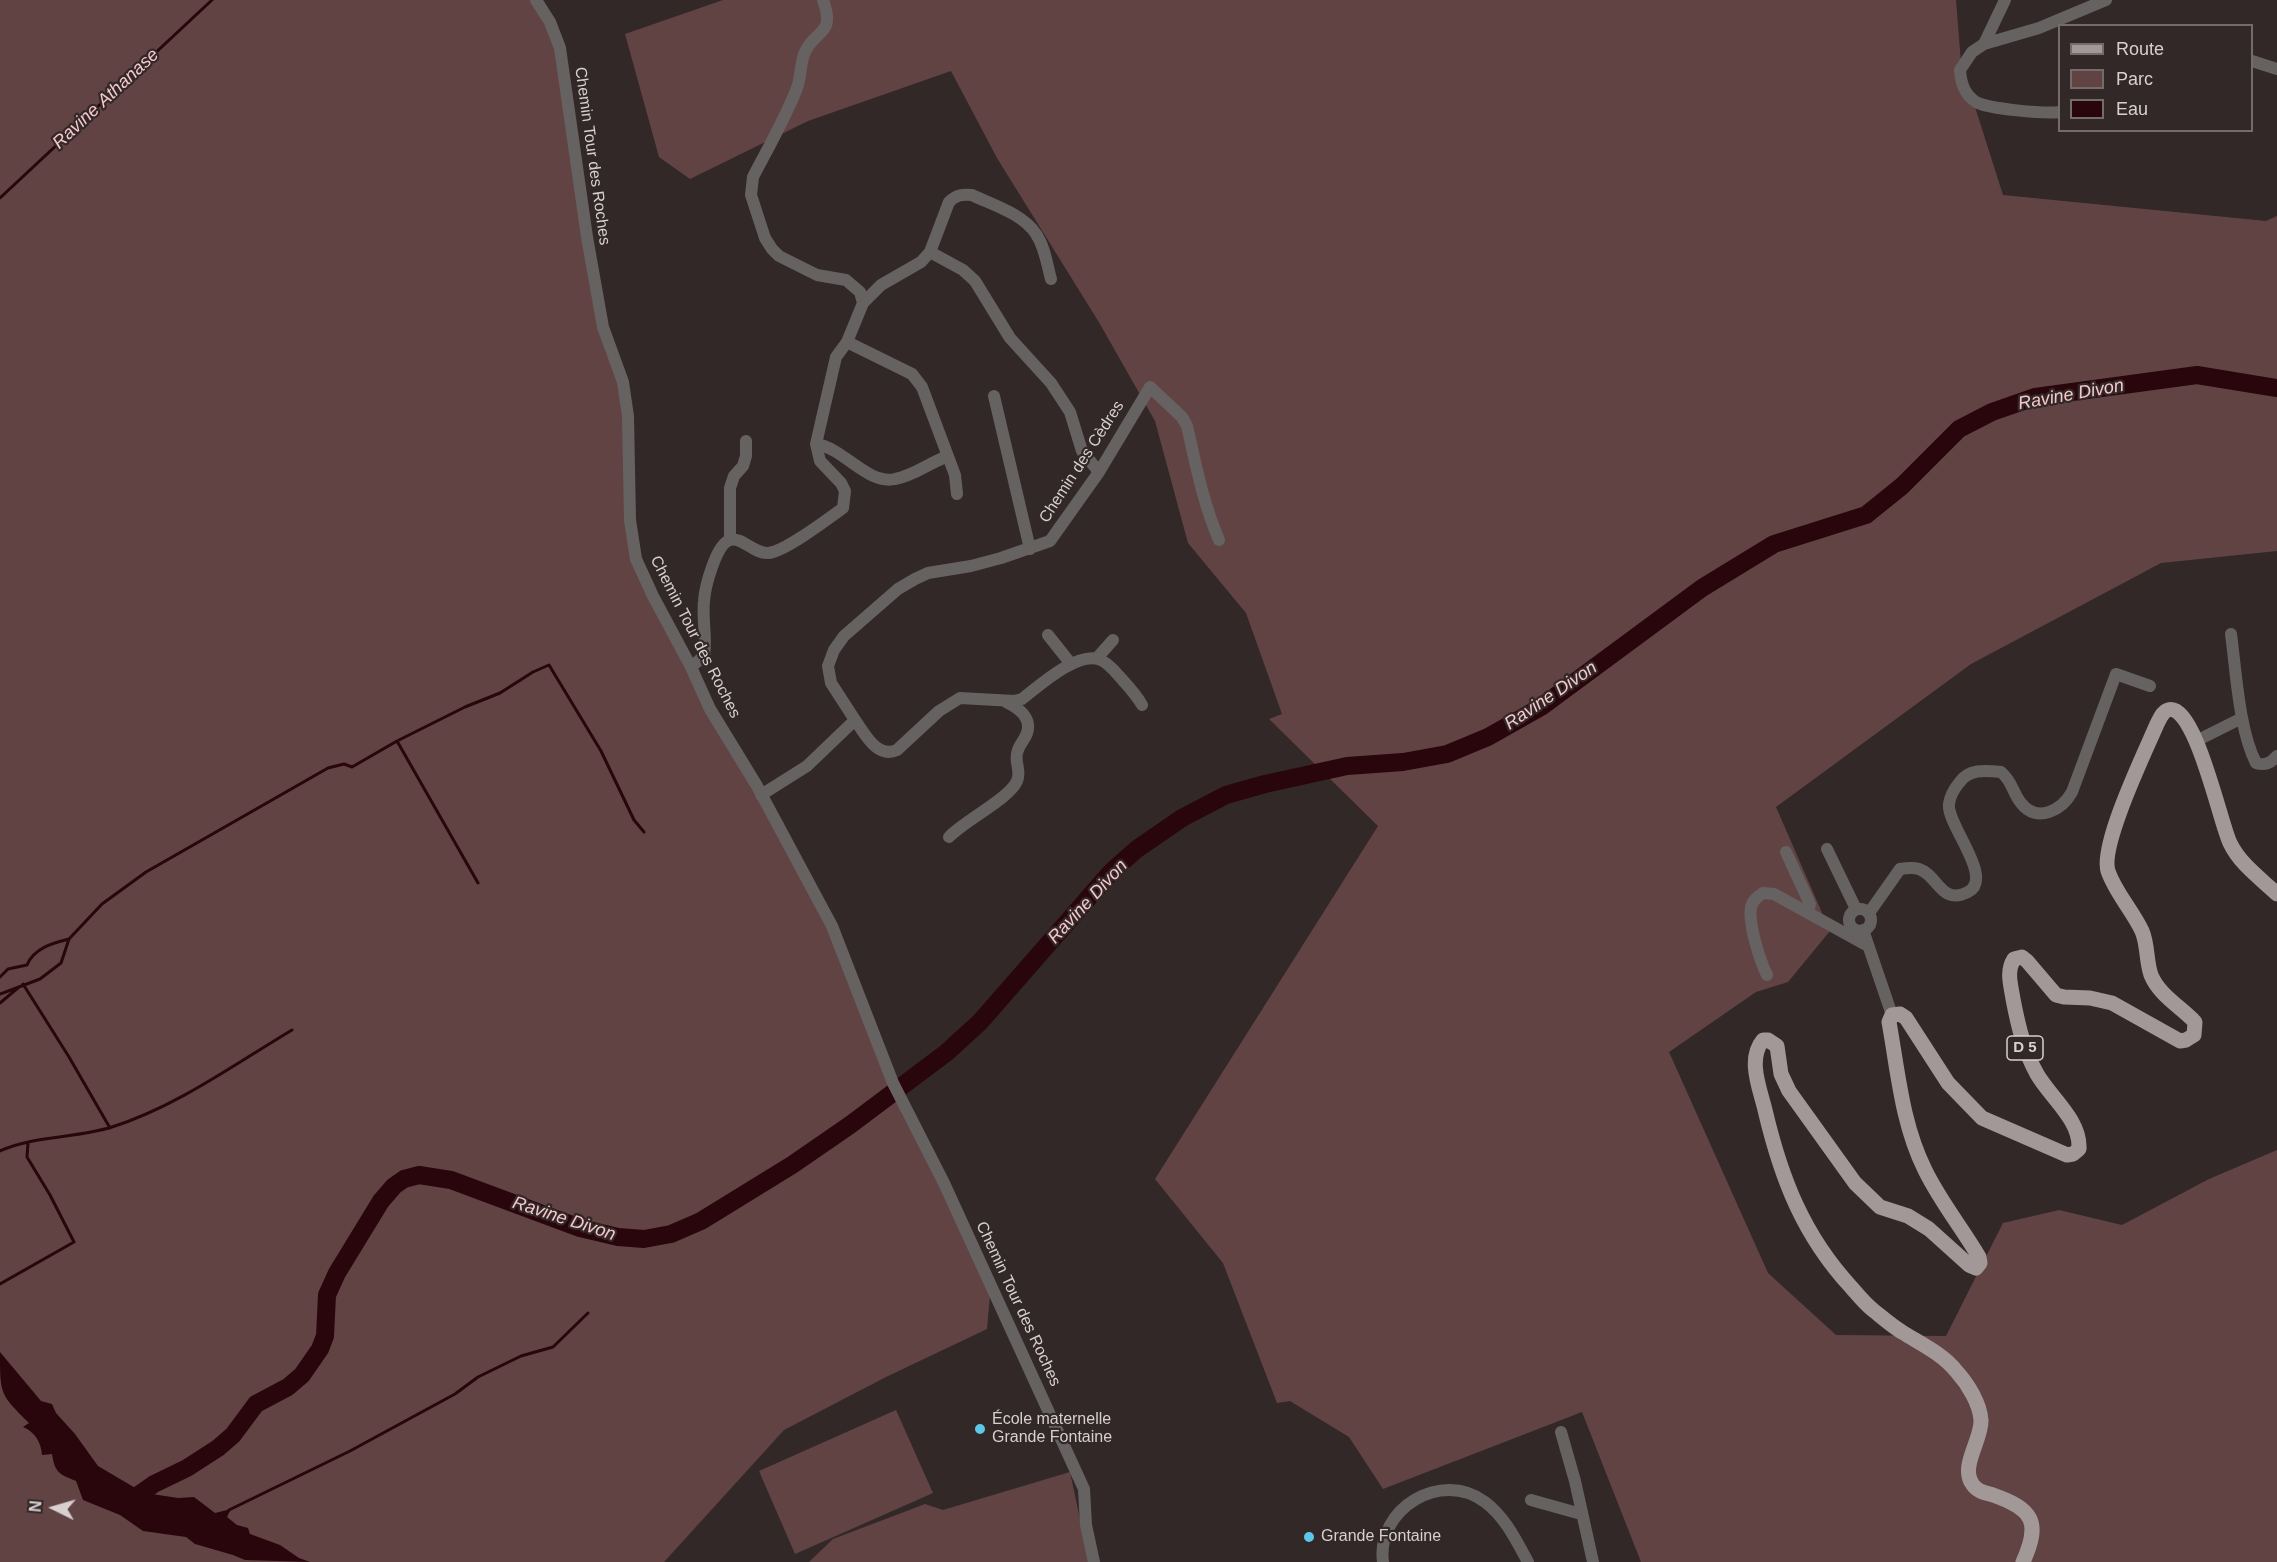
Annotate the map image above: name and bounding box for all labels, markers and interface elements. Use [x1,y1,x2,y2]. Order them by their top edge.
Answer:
legend [2058,24,2253,132]
text: Route [2116,39,2164,59]
water label: Ravine Athanase [49,44,163,154]
street label: Chemin Tour des Roches [570,66,614,246]
text: Parc [2116,69,2153,89]
text: Eau [2116,99,2148,119]
water label: Ravine Divon [2016,375,2126,415]
street label: Chemin des Cèdres [1035,397,1129,527]
street label: Chemin Tour des Roches [646,553,744,721]
water label: Ravine Divon [1501,657,1601,735]
water label: Ravine Divon [1044,855,1132,949]
road number: D 5 [2007,1036,2043,1060]
water label: Ravine Divon [510,1192,618,1246]
street label: Chemin Tour des Roches [971,1219,1065,1389]
place label: École maternelle Grande Fontaine [992,1410,1112,1448]
marker: École maternelle Grande Fontaine [973,1422,987,1436]
north arrow [24,1478,84,1538]
text: N [27,1500,45,1513]
place label: Grande Fontaine [1321,1527,1441,1547]
marker: Grande Fontaine [1302,1530,1316,1544]

